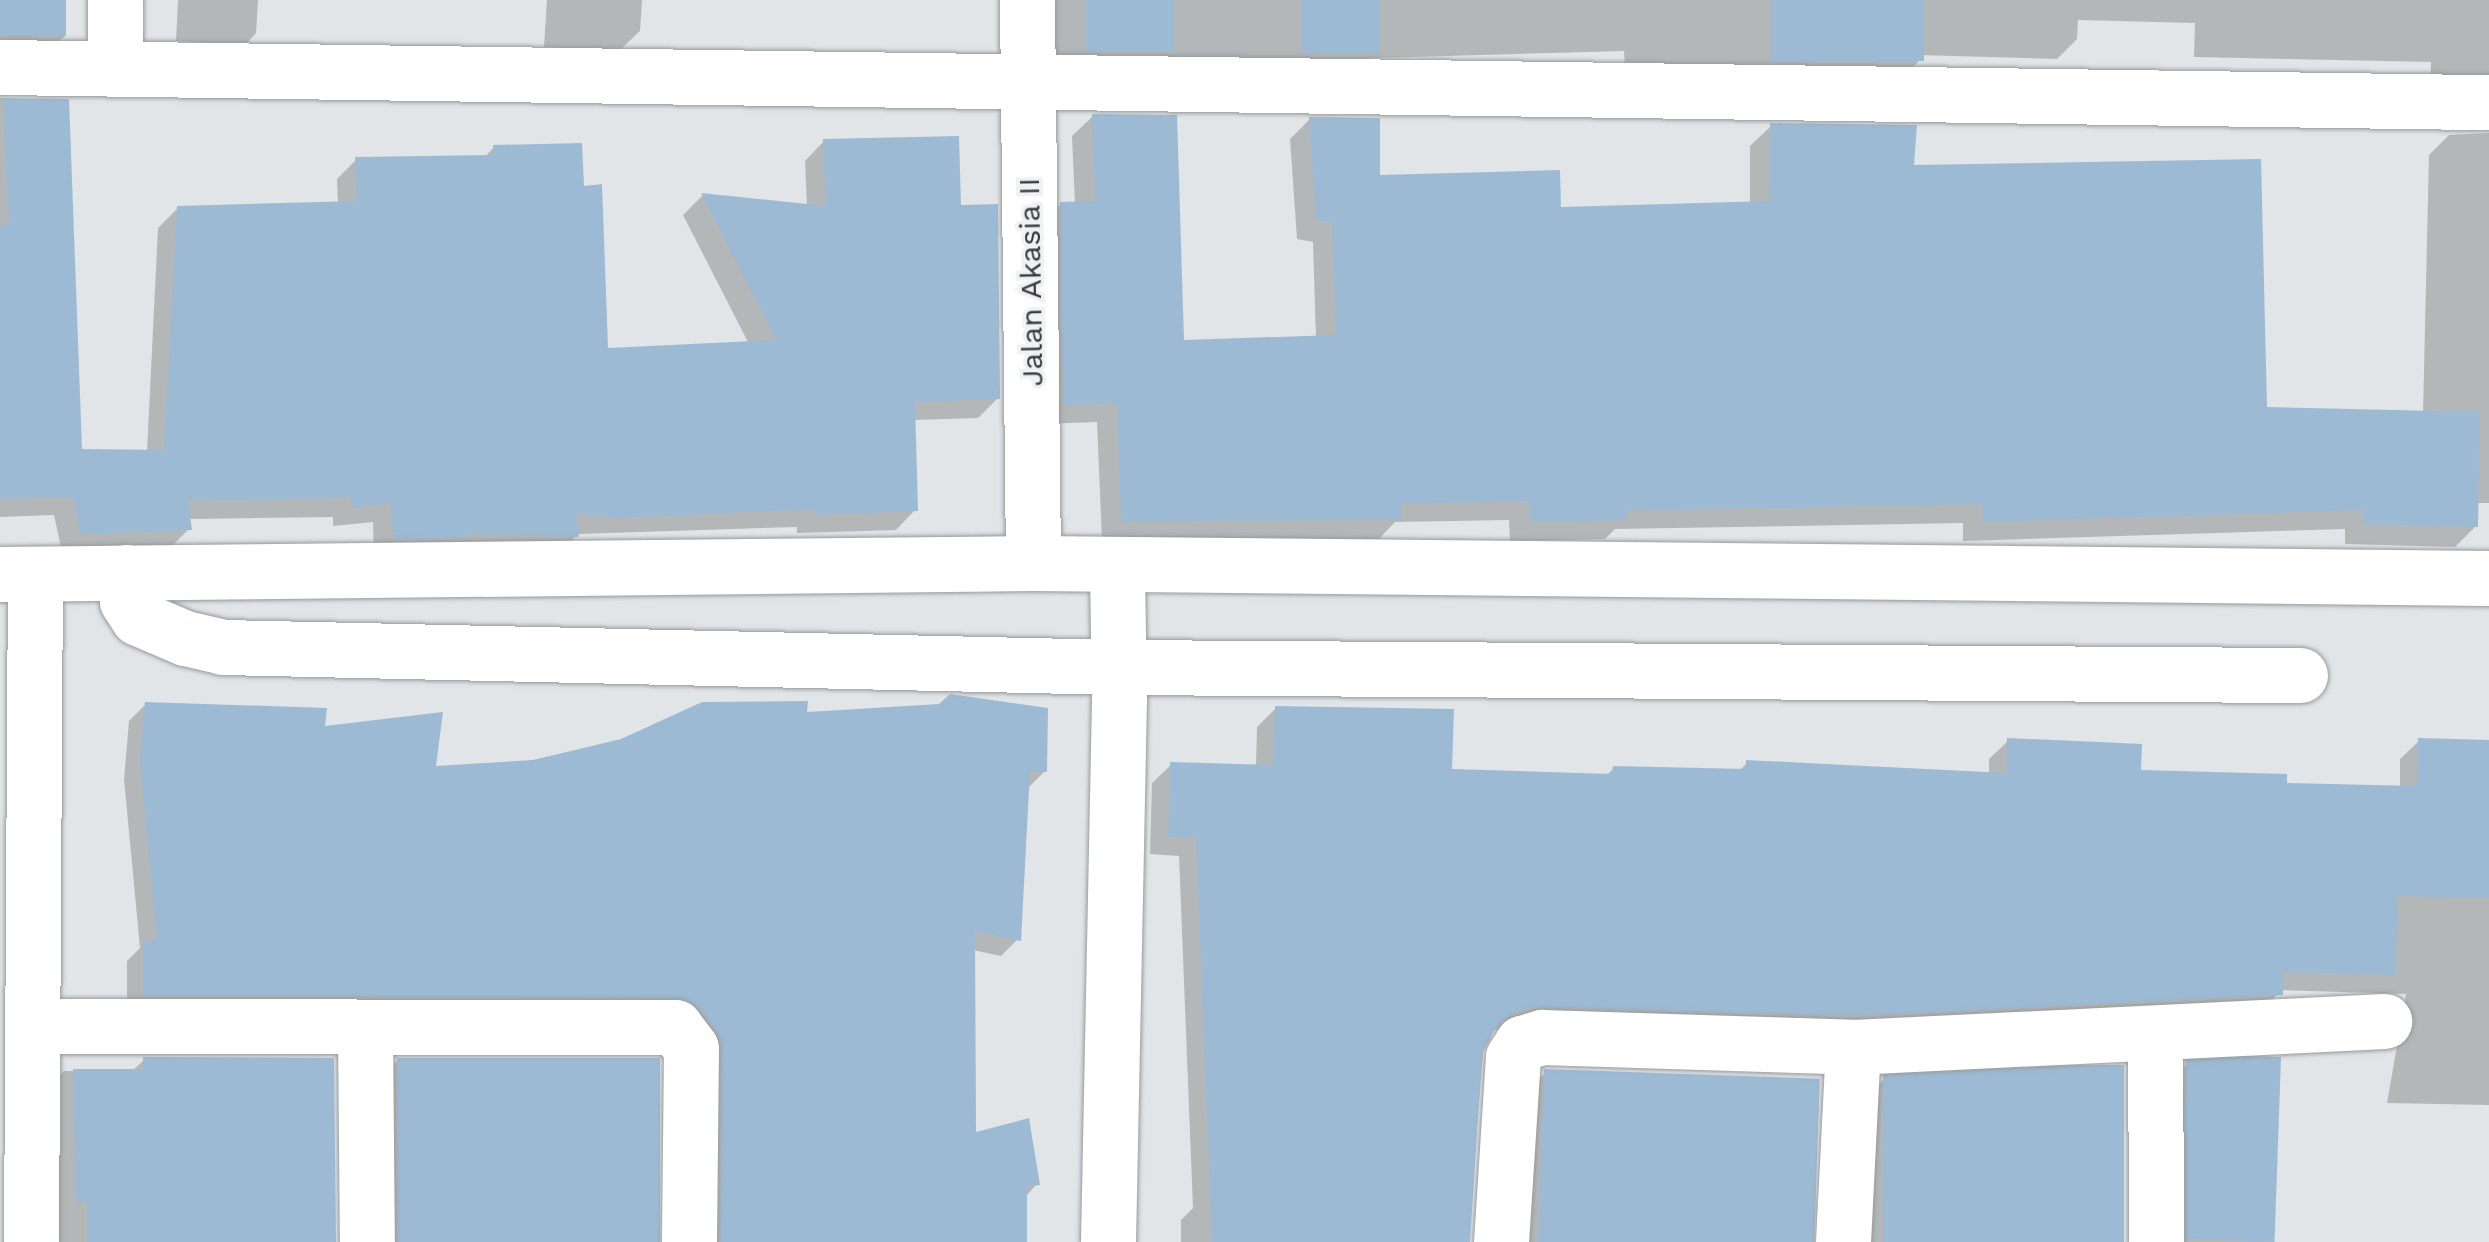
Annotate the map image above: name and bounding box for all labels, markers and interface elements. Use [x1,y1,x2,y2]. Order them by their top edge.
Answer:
street label: Jalan Akasia II [1011,176,1051,388]

